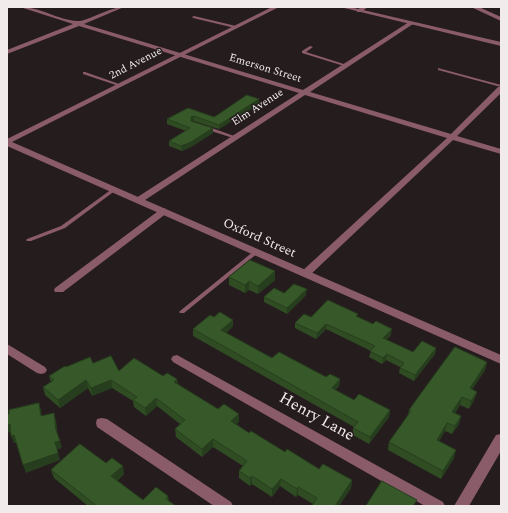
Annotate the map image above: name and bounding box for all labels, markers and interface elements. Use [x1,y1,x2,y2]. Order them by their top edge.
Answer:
street label: 2nd Avenue [108,45,164,83]
street label: Emerson Street [227,52,303,86]
street label: Elm Avenue [230,86,286,130]
street label: Oxford Street [220,216,298,262]
street label: Henry Lane [275,389,357,447]

